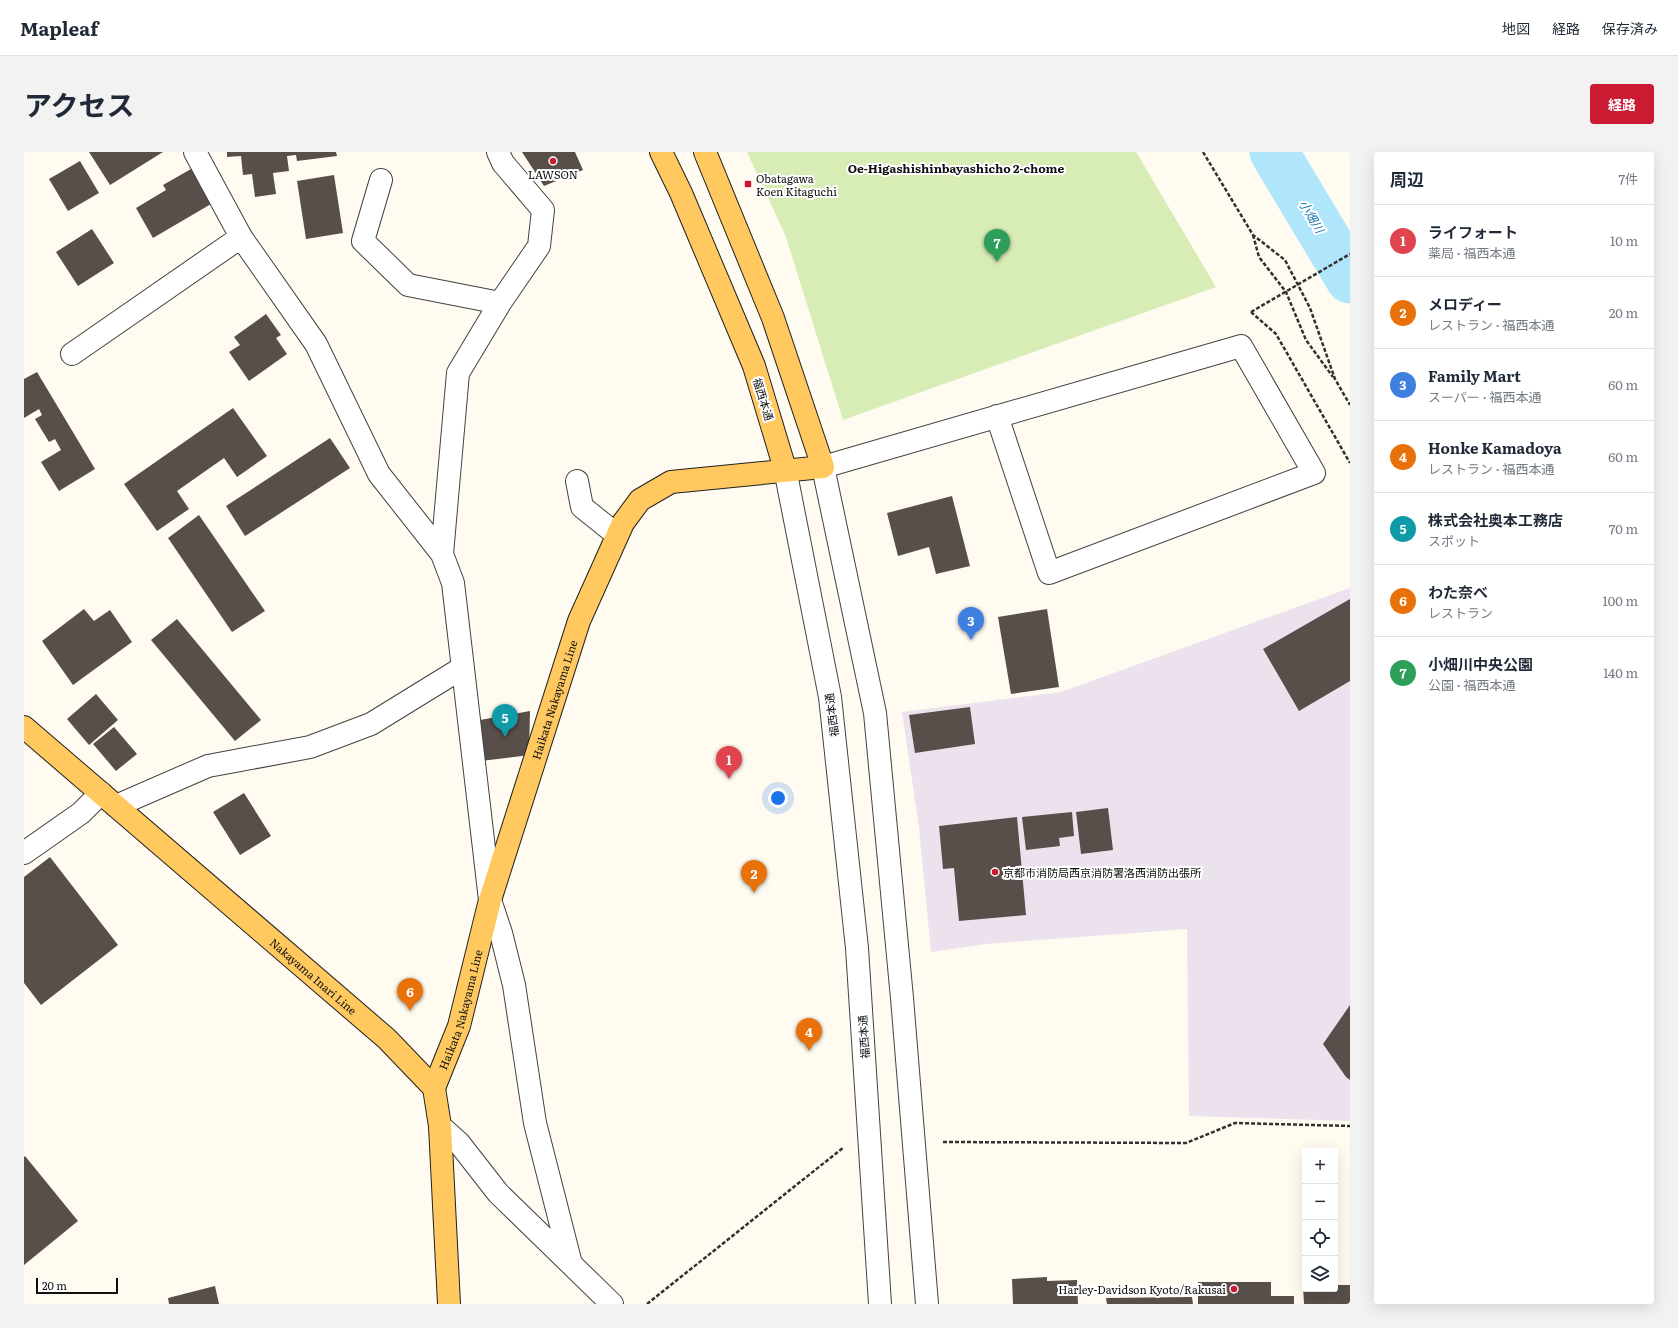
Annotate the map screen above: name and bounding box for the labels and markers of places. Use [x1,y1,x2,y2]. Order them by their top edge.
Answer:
marker: LAWSON [548,156,558,166]
place label: LAWSON [528,166,578,182]
place label: Obatagawa Koen Kitaguchi [756,170,837,199]
marker: Obatagawa Koen Kitaguchi [743,179,753,189]
pin: 7 [984,229,1010,262]
pin: 3 [958,607,984,640]
pin: 5 [492,704,518,737]
pin: 1 [716,746,742,779]
pin: 2 [741,860,767,893]
place label: 京都市消防局西京消防署洛西消防出張所 [1003,864,1202,880]
marker: 京都市消防局西京消防署洛西消防出張所 [990,867,1000,877]
pin: 6 [397,978,423,1011]
pin: 4 [796,1018,822,1051]
place label: Harley-Davidson Kyoto/Rakusai [1058,1281,1226,1297]
marker: Harley-Davidson Kyoto/Rakusai [1229,1284,1239,1294]

